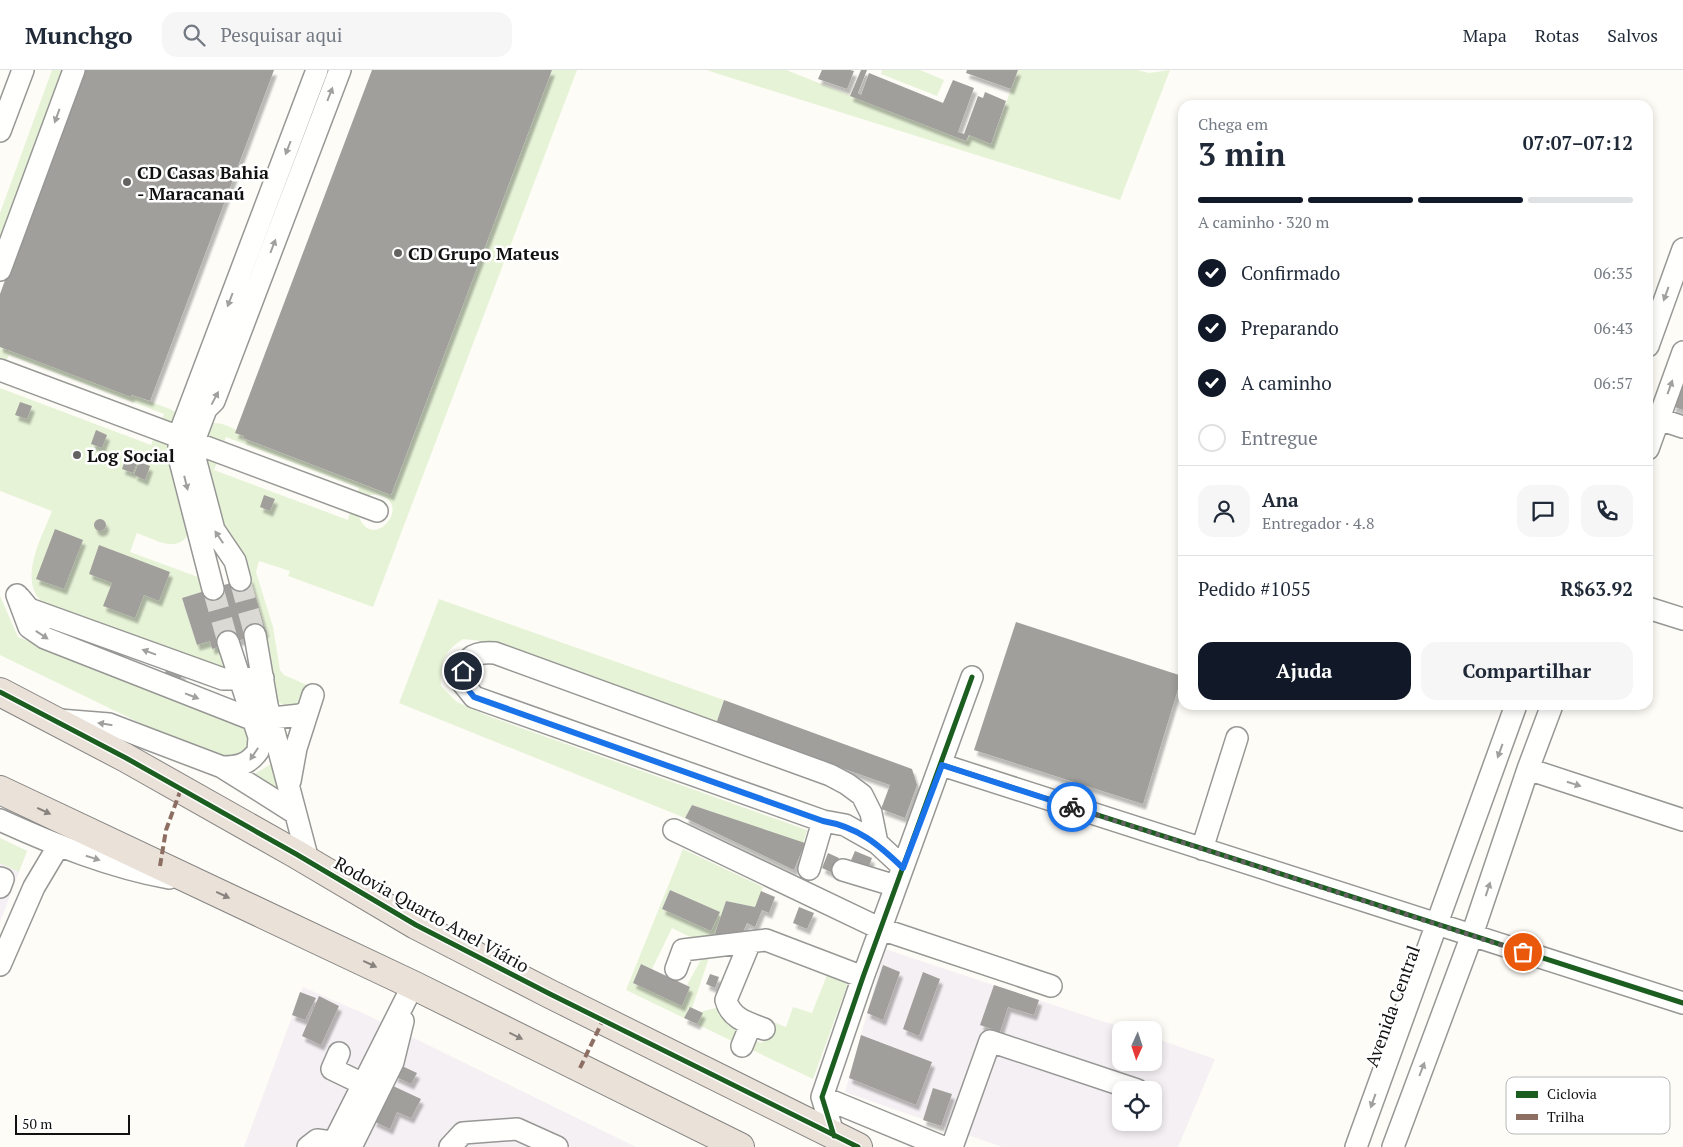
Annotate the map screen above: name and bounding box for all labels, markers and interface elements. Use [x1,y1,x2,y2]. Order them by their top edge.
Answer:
search box [162,12,512,57]
text: Munchgo [25,19,132,51]
icon: search [180,21,208,49]
text: Pesquisar aqui [220,22,342,47]
text: Mapa [1463,23,1507,47]
text: Rotas [1535,23,1579,47]
text: Salvos [1607,23,1658,47]
one-way arrow [327,87,335,101]
one-way arrow [53,109,61,124]
text: Chega em [1198,113,1268,135]
text: 07:07–07:12 [1523,130,1633,155]
text: 3 min [1198,133,1286,175]
one-way arrow [283,141,291,155]
place label: CD Casas Bahia - Maracanaú [137,160,269,205]
marker: CD Casas Bahia - Maracanaú [121,176,133,188]
text: A caminho · 320 m [1198,211,1329,233]
one-way arrow [269,238,277,253]
place label: CD Grupo Mateus [408,241,559,265]
marker: CD Grupo Mateus [392,247,404,259]
icon: check [1198,259,1226,287]
text: Confirmado [1241,260,1340,285]
text: 06:35 [1594,262,1633,284]
one-way arrow [1662,287,1669,302]
one-way arrow [226,293,234,308]
icon: check [1198,314,1226,342]
text: Preparando [1241,315,1339,340]
text: 06:43 [1594,317,1633,339]
icon: check [1198,369,1226,397]
text: A caminho [1241,370,1332,395]
text: 06:57 [1594,372,1633,394]
one-way arrow [1666,379,1674,394]
one-way arrow [210,391,219,404]
text: Entregue [1241,425,1318,450]
place label: Log Social [87,443,175,467]
marker: Log Social [71,449,83,461]
one-way arrow [182,475,190,490]
button: person [1198,485,1250,537]
button: chat [1517,485,1569,537]
button: phone [1581,485,1633,537]
text: Ana [1262,487,1299,512]
text: Entregador · 4.8 [1262,512,1374,534]
one-way arrow [214,530,224,544]
text: Pedido #1055 [1198,576,1311,601]
text: R$63.92 [1560,576,1633,601]
one-way arrow [35,630,48,640]
button: Ajuda [1198,642,1411,700]
button: Compartilhar [1421,642,1633,700]
one-way arrow [142,648,157,655]
pin [442,650,484,692]
icon: home [449,657,477,685]
one-way arrow [185,692,200,700]
one-way arrow [97,720,113,728]
one-way arrow [1496,744,1504,759]
one-way arrow [250,747,259,761]
one-way arrow [1567,780,1582,788]
courier [1047,782,1097,832]
icon: bike [1058,793,1086,821]
one-way arrow [37,807,51,815]
street label: Rodovia Quarto Anel Viário [330,850,534,978]
one-way arrow [86,855,101,863]
one-way arrow [1484,881,1492,896]
one-way arrow [216,891,230,899]
pin [1502,931,1544,973]
icon: bag [1509,938,1537,966]
street label: Avenida Central [1359,942,1425,1070]
one-way arrow [363,961,377,969]
north arrow [1112,1021,1162,1071]
map controls [1112,1021,1162,1131]
one-way arrow [509,1032,523,1040]
one-way arrow [1419,1061,1426,1076]
legend [1506,1077,1670,1134]
button: locate [1112,1081,1162,1131]
text: Ciclovia [1547,1084,1597,1103]
one-way arrow [1369,1094,1377,1109]
text: Trilha [1547,1107,1584,1126]
scale bar [15,1112,130,1135]
text: 50 m [22,1114,52,1133]

